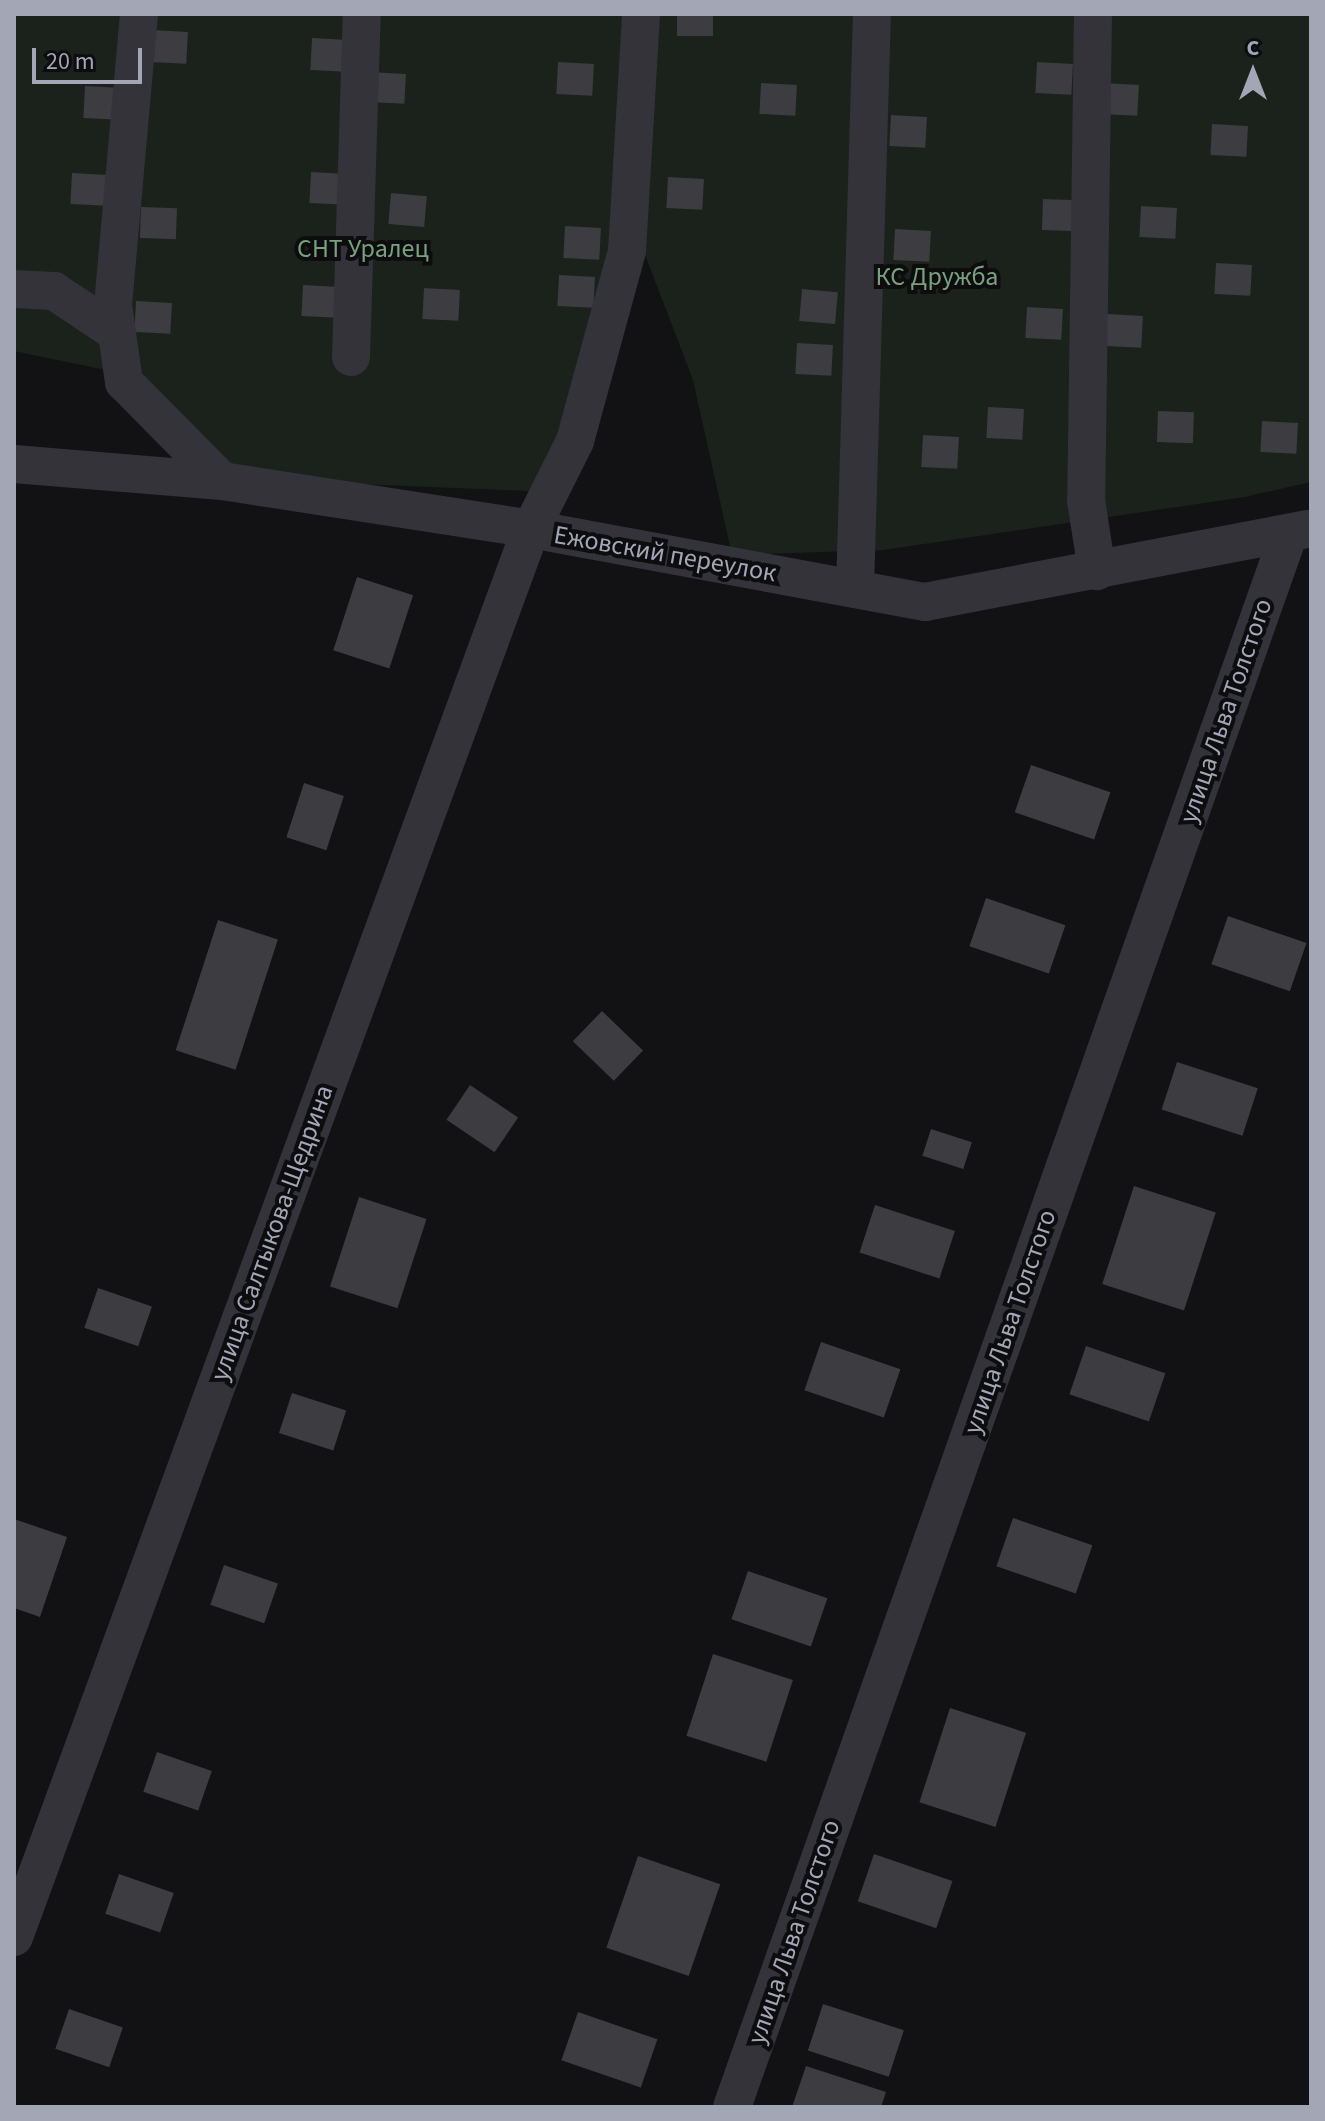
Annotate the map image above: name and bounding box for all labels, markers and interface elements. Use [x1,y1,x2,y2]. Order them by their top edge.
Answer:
scale bar [36,32,146,82]
north arrow [1213,32,1293,112]
text: С [1247,32,1259,64]
text: 20 m [46,44,95,79]
park label: СНТ Уралец [297,233,429,265]
park label: КС Дружба [876,261,998,293]
street label: Ежовский переулок [551,519,779,589]
street label: улица Льва Толстого [1173,595,1279,827]
street label: улица Салтыкова-Щедрина [204,1081,340,1385]
street label: улица Льва Толстого [957,1206,1063,1438]
street label: улица Льва Толстого [741,1816,847,2048]

